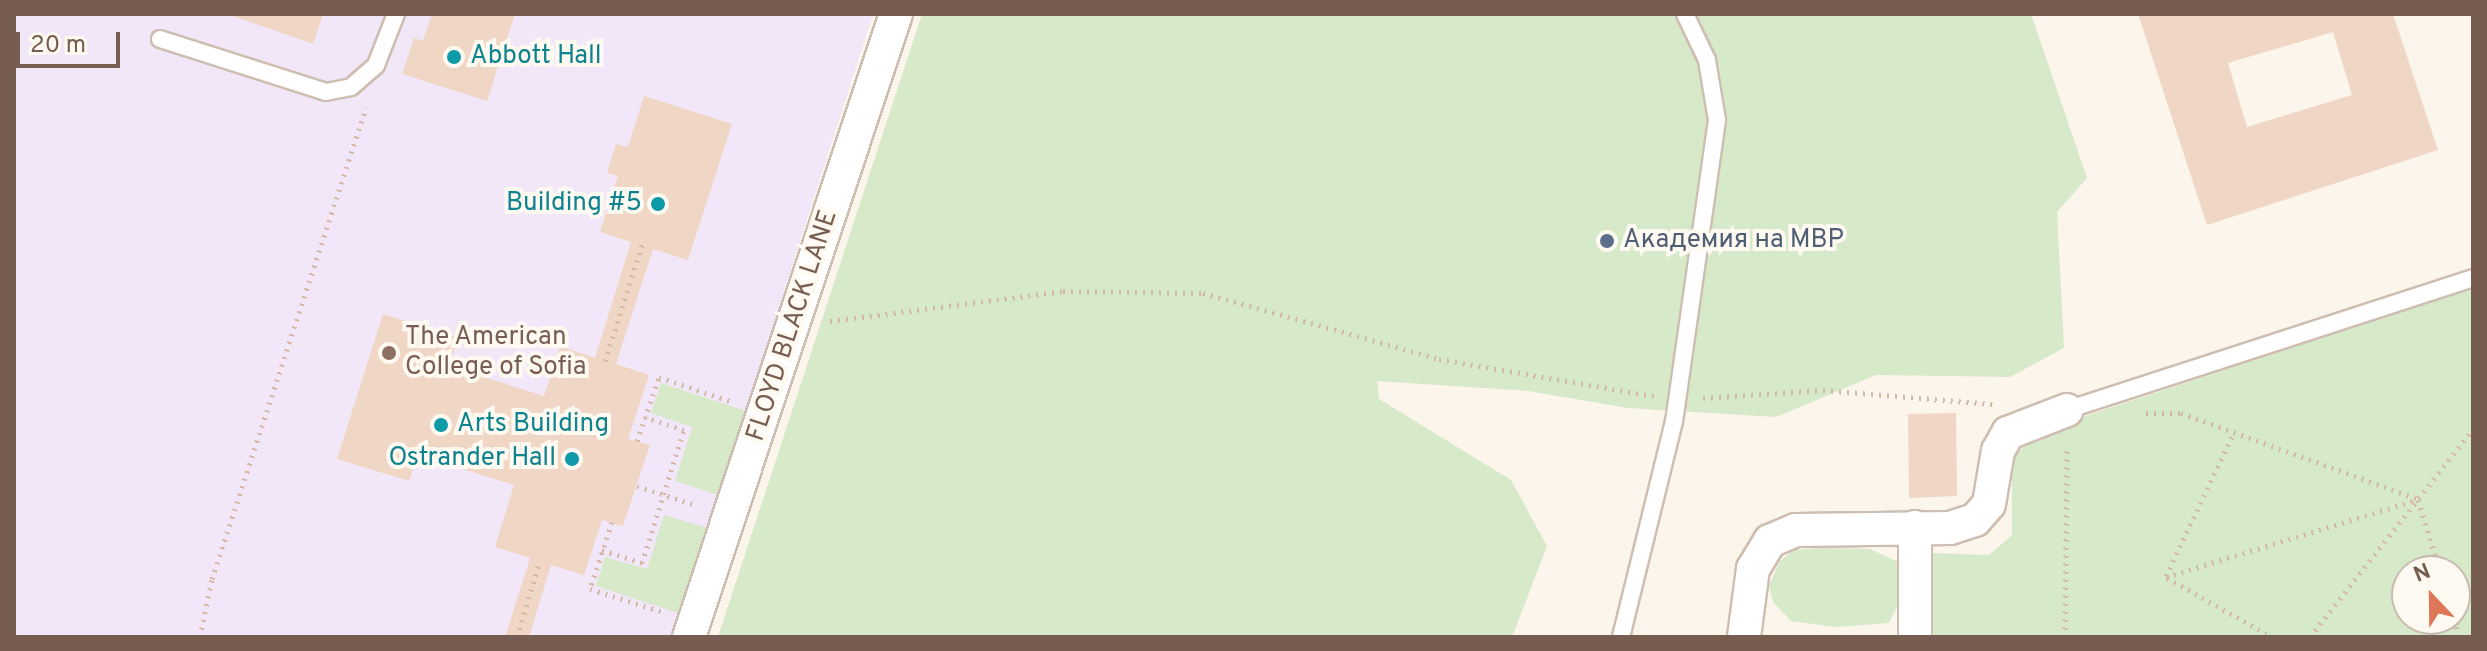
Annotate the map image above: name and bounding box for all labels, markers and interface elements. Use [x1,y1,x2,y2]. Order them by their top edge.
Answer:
scale bar [20,16,124,66]
text: 20 m [30,31,86,61]
place label: Abbott Hall [470,41,602,73]
marker: Abbott Hall [445,48,463,66]
place label: Building #5 [506,188,642,220]
marker: Building #5 [649,195,667,213]
street label: FLOYD BLACK LANE [741,207,845,445]
place label: Академия на МВР [1623,225,1844,257]
marker: Академия на МВР [1598,232,1616,250]
place label: The American College of Sofia [405,322,587,384]
marker: The American College of Sofia [380,344,398,362]
place label: Arts Building [457,409,609,441]
marker: Arts Building [432,416,450,434]
place label: Ostrander Hall [389,443,556,475]
marker: Ostrander Hall [563,450,581,468]
north arrow [2391,555,2471,635]
text: N [2410,559,2435,590]

